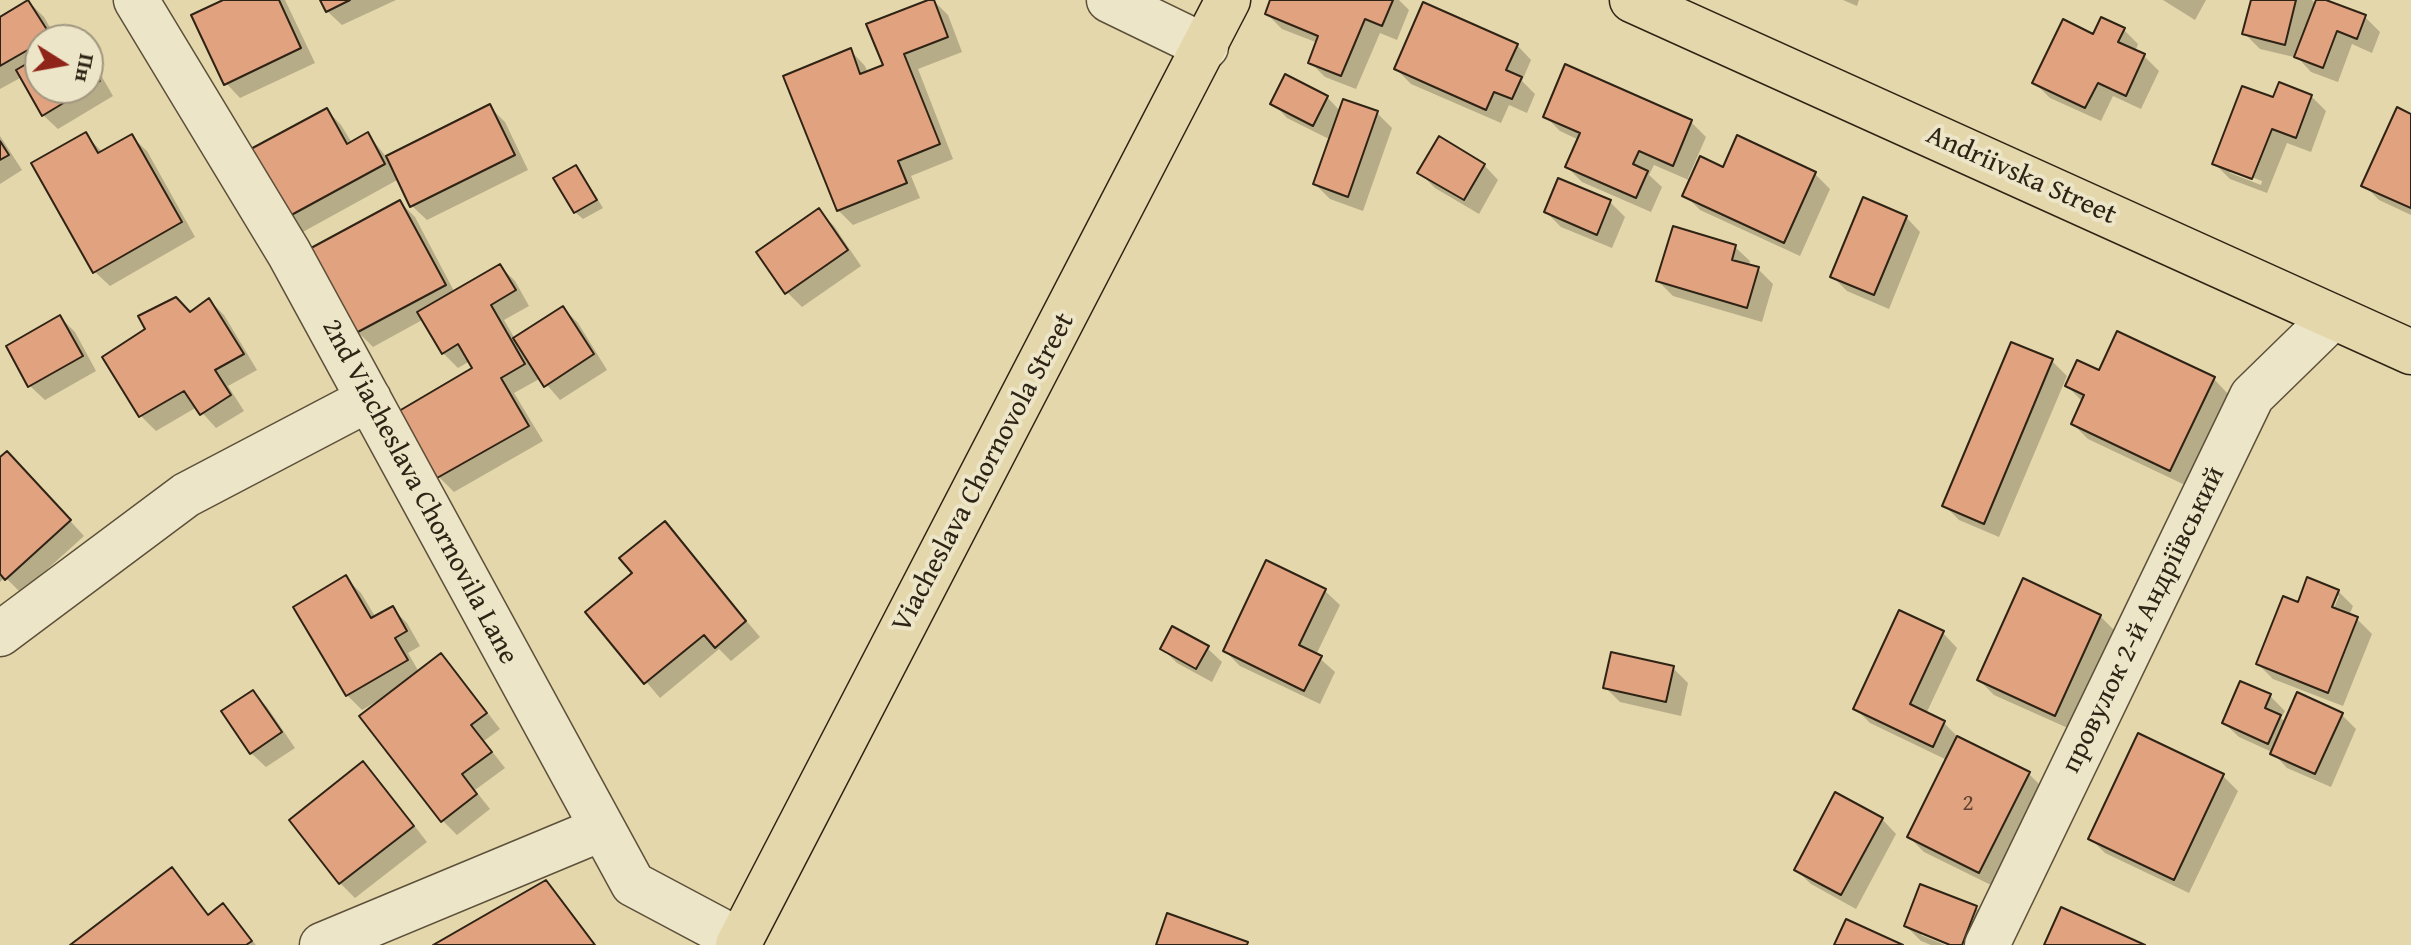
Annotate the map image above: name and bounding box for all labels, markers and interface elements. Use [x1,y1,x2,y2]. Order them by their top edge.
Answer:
north arrow [24,24,104,104]
text: Пн [67,51,104,85]
street label: Andriivska Street [1921,119,2121,233]
street label: Viacheslava Chornovola Street [885,308,1083,638]
street label: 2nd Viacheslava Chornovila Lane [314,314,524,670]
street label: провулок 2-й Андріївський [2055,461,2233,779]
house number: 2 [1962,790,1974,818]

